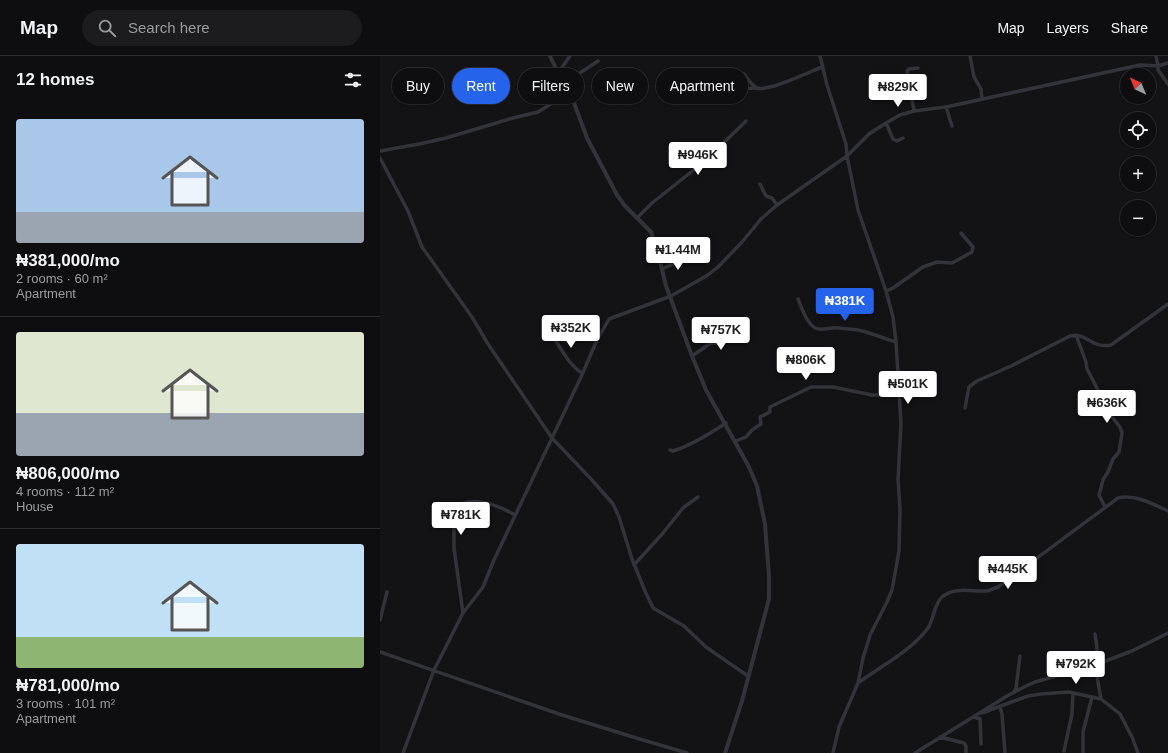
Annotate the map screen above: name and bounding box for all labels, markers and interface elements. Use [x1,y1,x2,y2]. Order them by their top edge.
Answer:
search box [82,10,362,46]
text: Map [20,17,58,38]
icon: search [96,17,118,39]
text: Search here [128,19,210,36]
text: Map [997,20,1025,36]
text: Layers [1047,20,1089,36]
text: Share [1111,20,1148,36]
chip: Buy [392,68,444,104]
chip: Rent [452,68,510,104]
chip: Filters [518,68,584,104]
chip: New [592,68,648,104]
chip: Apartment [656,68,748,104]
north arrow [1120,68,1156,104]
map controls [1120,68,1156,236]
icon: filters [342,69,364,91]
text: 12 homes [16,70,94,89]
pin: ₦829K [870,74,926,108]
text: ₦829K [878,79,918,94]
button: locate [1120,112,1156,148]
pin: ₦946K [670,142,726,176]
icon: home [154,145,226,217]
text: ₦946K [678,147,718,162]
button: + [1120,156,1156,192]
button: − [1120,200,1156,236]
pin: ₦1.44M [645,237,711,271]
text: ₦1.44M [655,242,701,257]
text: ₦381,000/mo [16,251,120,270]
text: 2 rooms · 60 m² [16,271,108,286]
text: Apartment [16,286,76,301]
pin: ₦381K [817,288,873,322]
text: ₦381K [825,293,865,308]
pin: ₦352K [543,315,599,349]
pin: ₦757K [693,317,749,351]
text: ₦352K [551,320,591,335]
text: ₦757K [701,322,741,337]
pin: ₦806K [778,347,834,381]
text: ₦806K [786,352,826,367]
icon: home [154,358,226,430]
pin: ₦501K [880,371,936,405]
text: ₦501K [888,376,928,391]
pin: ₦636K [1079,390,1135,424]
text: ₦636K [1087,395,1127,410]
text: ₦806,000/mo [16,464,120,483]
text: 4 rooms · 112 m² [16,484,114,499]
text: House [16,499,54,514]
pin: ₦781K [433,502,489,536]
text: ₦781K [441,507,481,522]
pin: ₦445K [980,556,1036,590]
text: ₦445K [988,561,1028,576]
icon: home [154,570,226,642]
pin: ₦792K [1048,651,1104,685]
text: ₦792K [1056,656,1096,671]
text: ₦781,000/mo [16,676,120,695]
text: 3 rooms · 101 m² [16,696,115,711]
text: Apartment [16,711,76,726]

